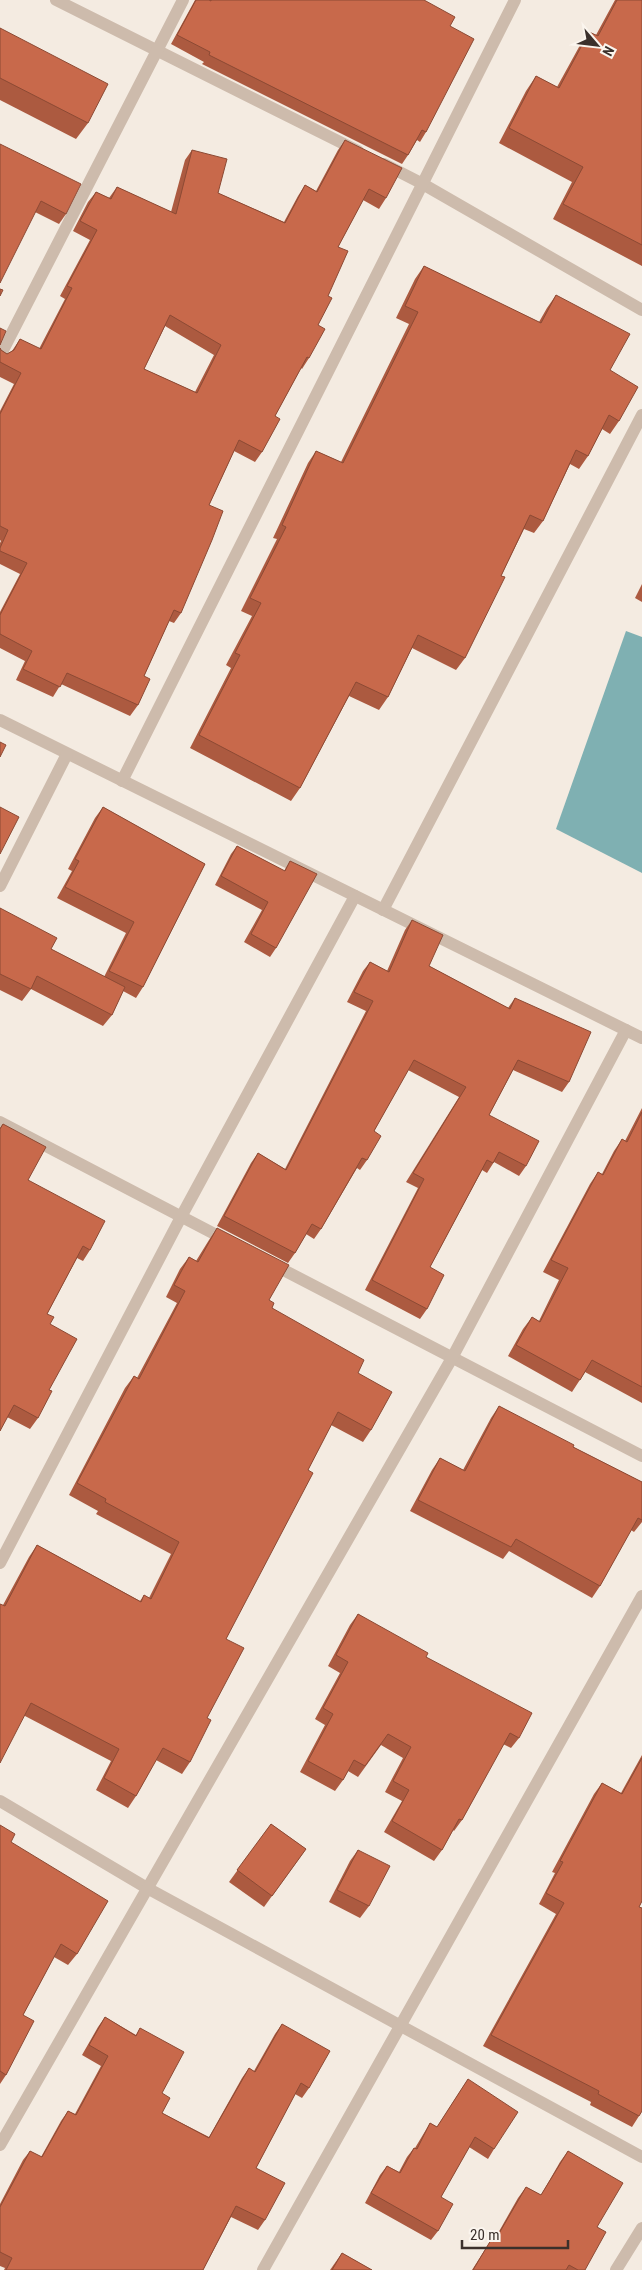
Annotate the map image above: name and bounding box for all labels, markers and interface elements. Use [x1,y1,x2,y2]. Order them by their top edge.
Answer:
north arrow [572,20,622,70]
text: N [599,44,618,59]
scale bar [462,2218,568,2250]
text: 20 m [470,2226,500,2244]

